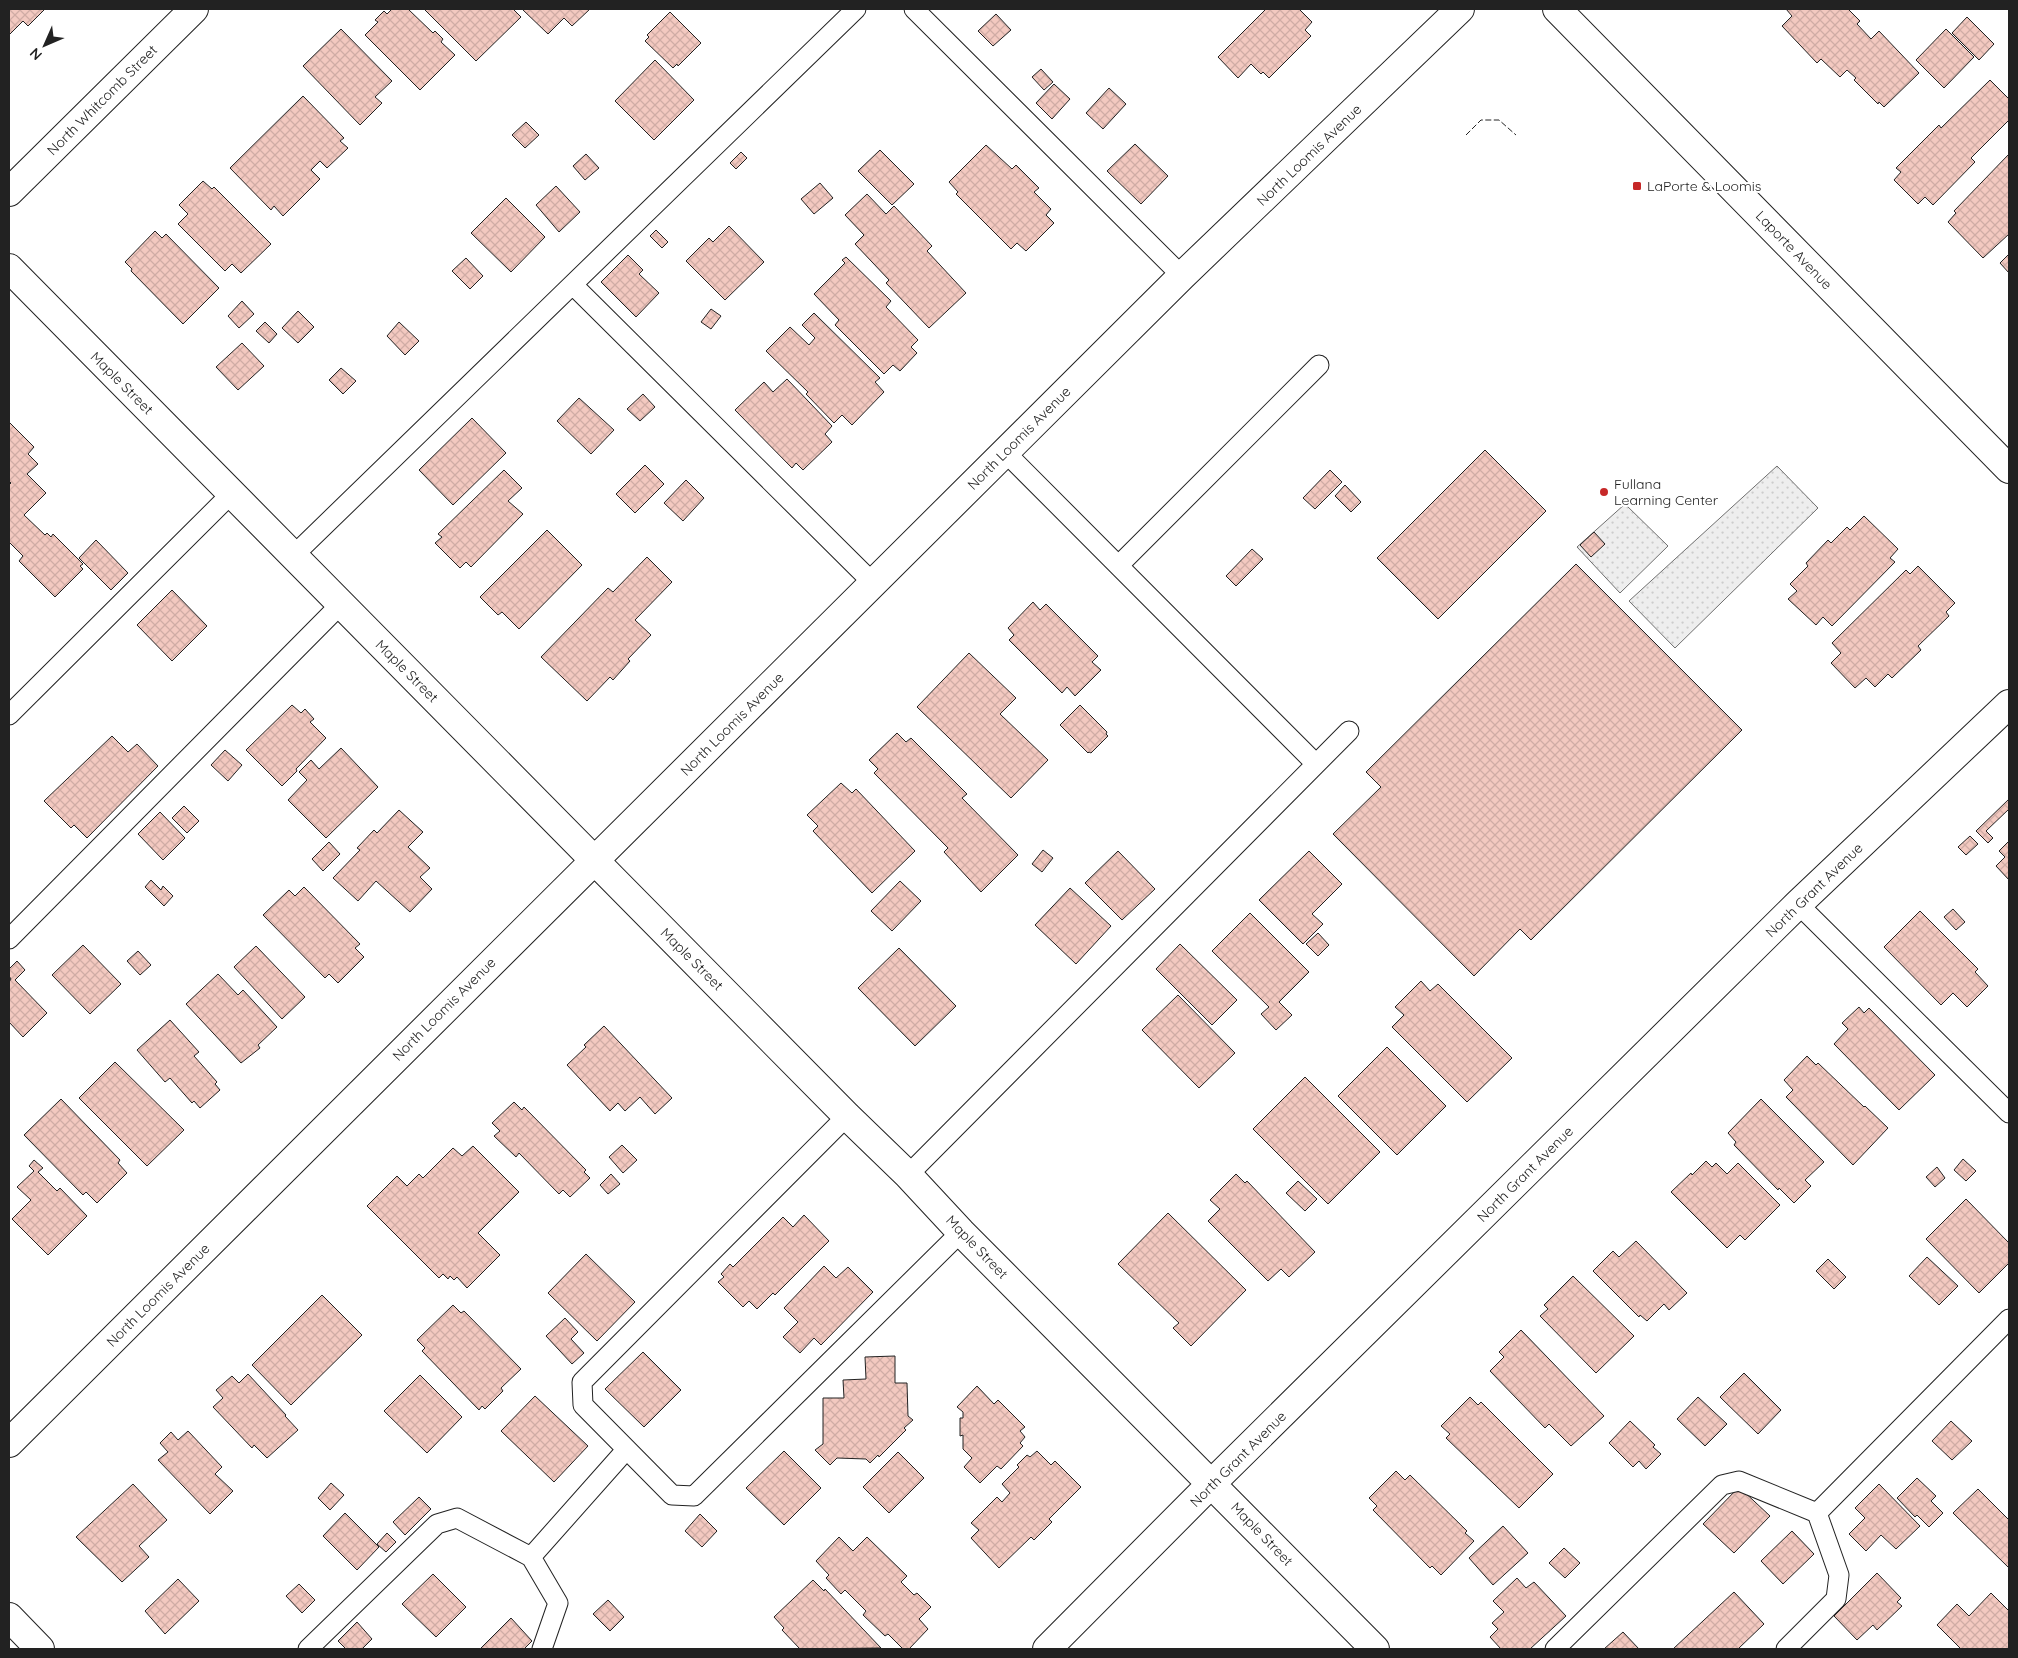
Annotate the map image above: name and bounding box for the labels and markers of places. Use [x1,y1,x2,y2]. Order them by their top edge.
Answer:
place label: LaPorte & Loomis [1647,177,1761,195]
marker: LaPorte & Loomis [1631,180,1643,192]
place label: Fullana Learning Center [1614,475,1719,509]
marker: Fullana Learning Center [1598,486,1610,498]

